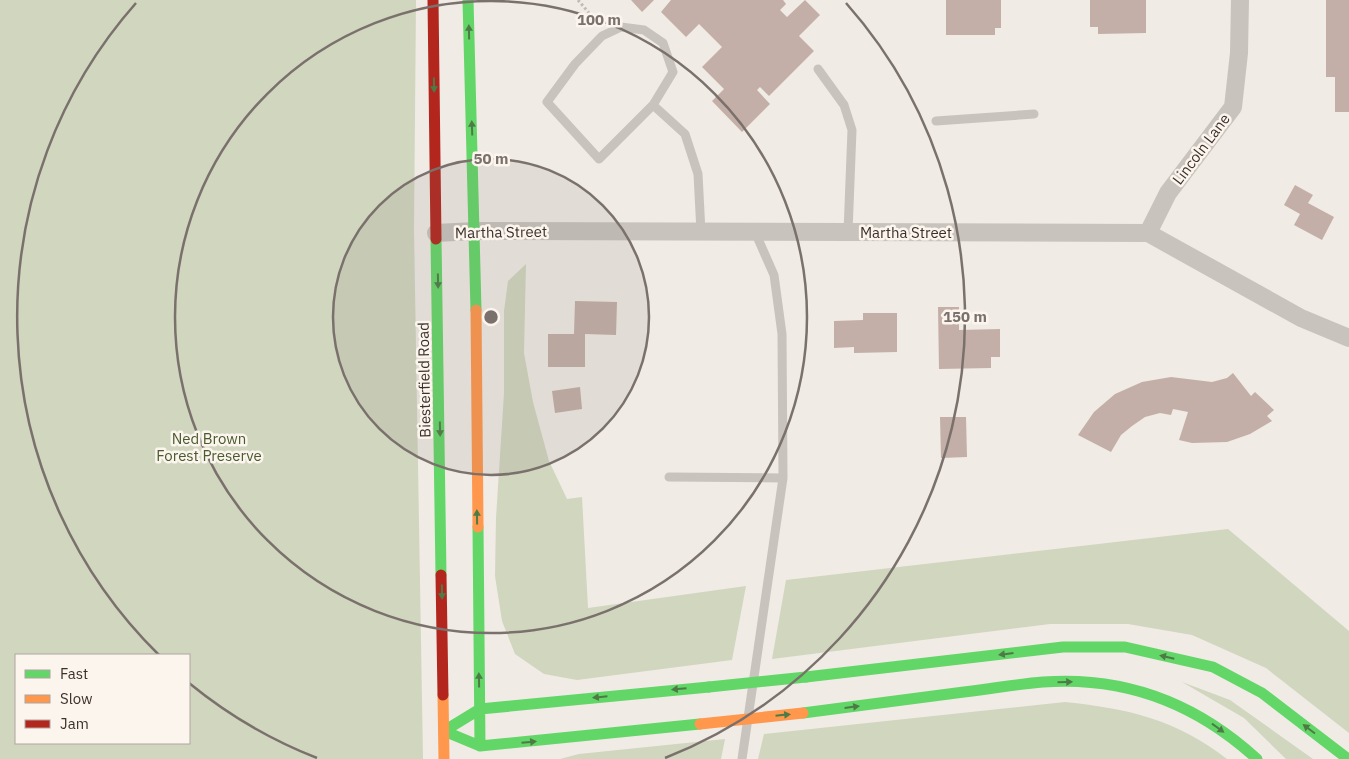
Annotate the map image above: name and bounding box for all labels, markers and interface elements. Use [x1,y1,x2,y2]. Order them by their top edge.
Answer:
text: 100 m [577,10,621,29]
one-way arrow [465,24,473,40]
one-way arrow [430,78,438,94]
street label: Lincoln Lane [1168,110,1234,188]
one-way arrow [468,120,476,136]
text: 50 m [474,149,508,168]
street label: Martha Street [455,222,547,242]
street label: Martha Street [860,223,952,242]
one-way arrow [434,274,442,290]
text: 150 m [943,307,987,326]
centre of rings [482,308,500,326]
street label: Biesterfield Road [413,322,435,438]
one-way arrow [436,422,444,438]
park label: Ned Brown Forest Preserve [156,429,262,465]
one-way arrow [473,509,481,525]
one-way arrow [438,584,446,600]
one-way arrow [997,650,1013,658]
one-way arrow [1159,653,1174,661]
legend [15,654,190,744]
text: Fast [60,664,88,683]
one-way arrow [475,672,483,688]
one-way arrow [1057,678,1073,686]
one-way arrow [671,686,687,694]
text: Slow [60,689,93,708]
one-way arrow [592,693,608,701]
one-way arrow [844,703,860,711]
one-way arrow [775,711,791,719]
text: Jam [60,714,89,733]
one-way arrow [1211,722,1224,733]
one-way arrow [1303,724,1316,735]
one-way arrow [521,738,537,746]

